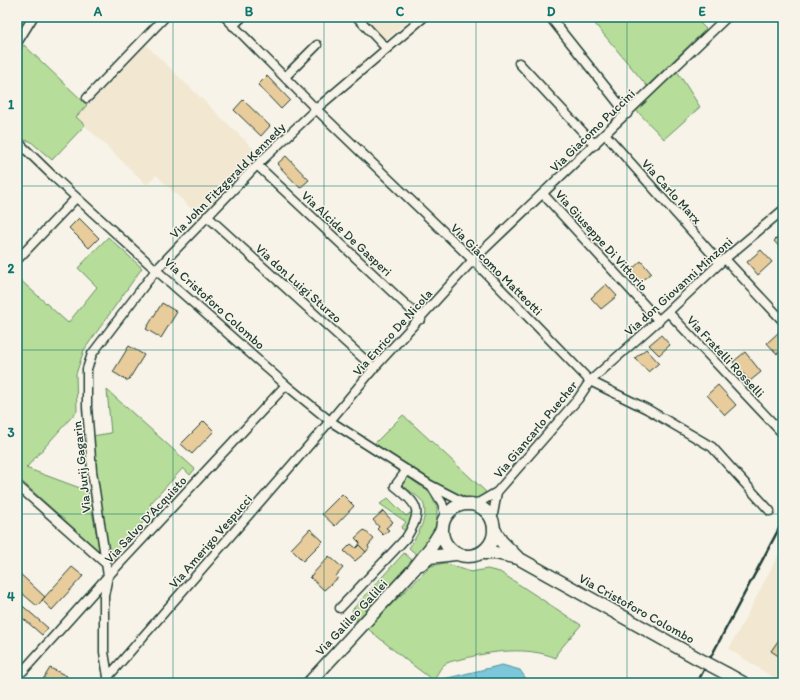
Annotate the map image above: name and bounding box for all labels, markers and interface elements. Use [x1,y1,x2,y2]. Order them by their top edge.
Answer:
text: A [93,4,103,19]
text: B [245,4,254,19]
text: C [396,4,405,19]
text: D [547,4,556,19]
text: E [698,4,706,19]
street label: Via Giacomo Puccini [547,86,638,175]
text: 1 [8,97,14,112]
street label: Via John Fitzgerald Kennedy [166,119,288,241]
street label: Via Carlo Marx [639,156,705,227]
street label: Via Giuseppe Di Vittorio [552,187,651,294]
street label: Via Alcide De Gasperi [298,188,395,279]
street label: Via Giacomo Matteotti [448,220,546,318]
street label: Via don Giovanni Minzoni [621,234,735,339]
street label: Via don Luigi Sturzo [253,241,345,326]
street label: Via Cristoforo Colombo [161,254,268,353]
text: 2 [8,261,15,276]
street label: Via Enrico De Nicola [350,286,436,379]
street label: Via Fratelli Rosselli [684,312,767,400]
street label: Via Giancarlo Puecher [490,377,581,481]
street label: Via Jurij Gagarin [69,420,94,514]
text: 3 [7,425,15,440]
street label: Via Salvo D’Acquisto [101,472,190,566]
street label: Via Amerigo Vespucci [166,491,255,591]
street label: Via Cristoforo Colombo [576,570,698,647]
street label: Via Galileo Galilei [312,576,390,658]
text: 4 [7,589,15,604]

